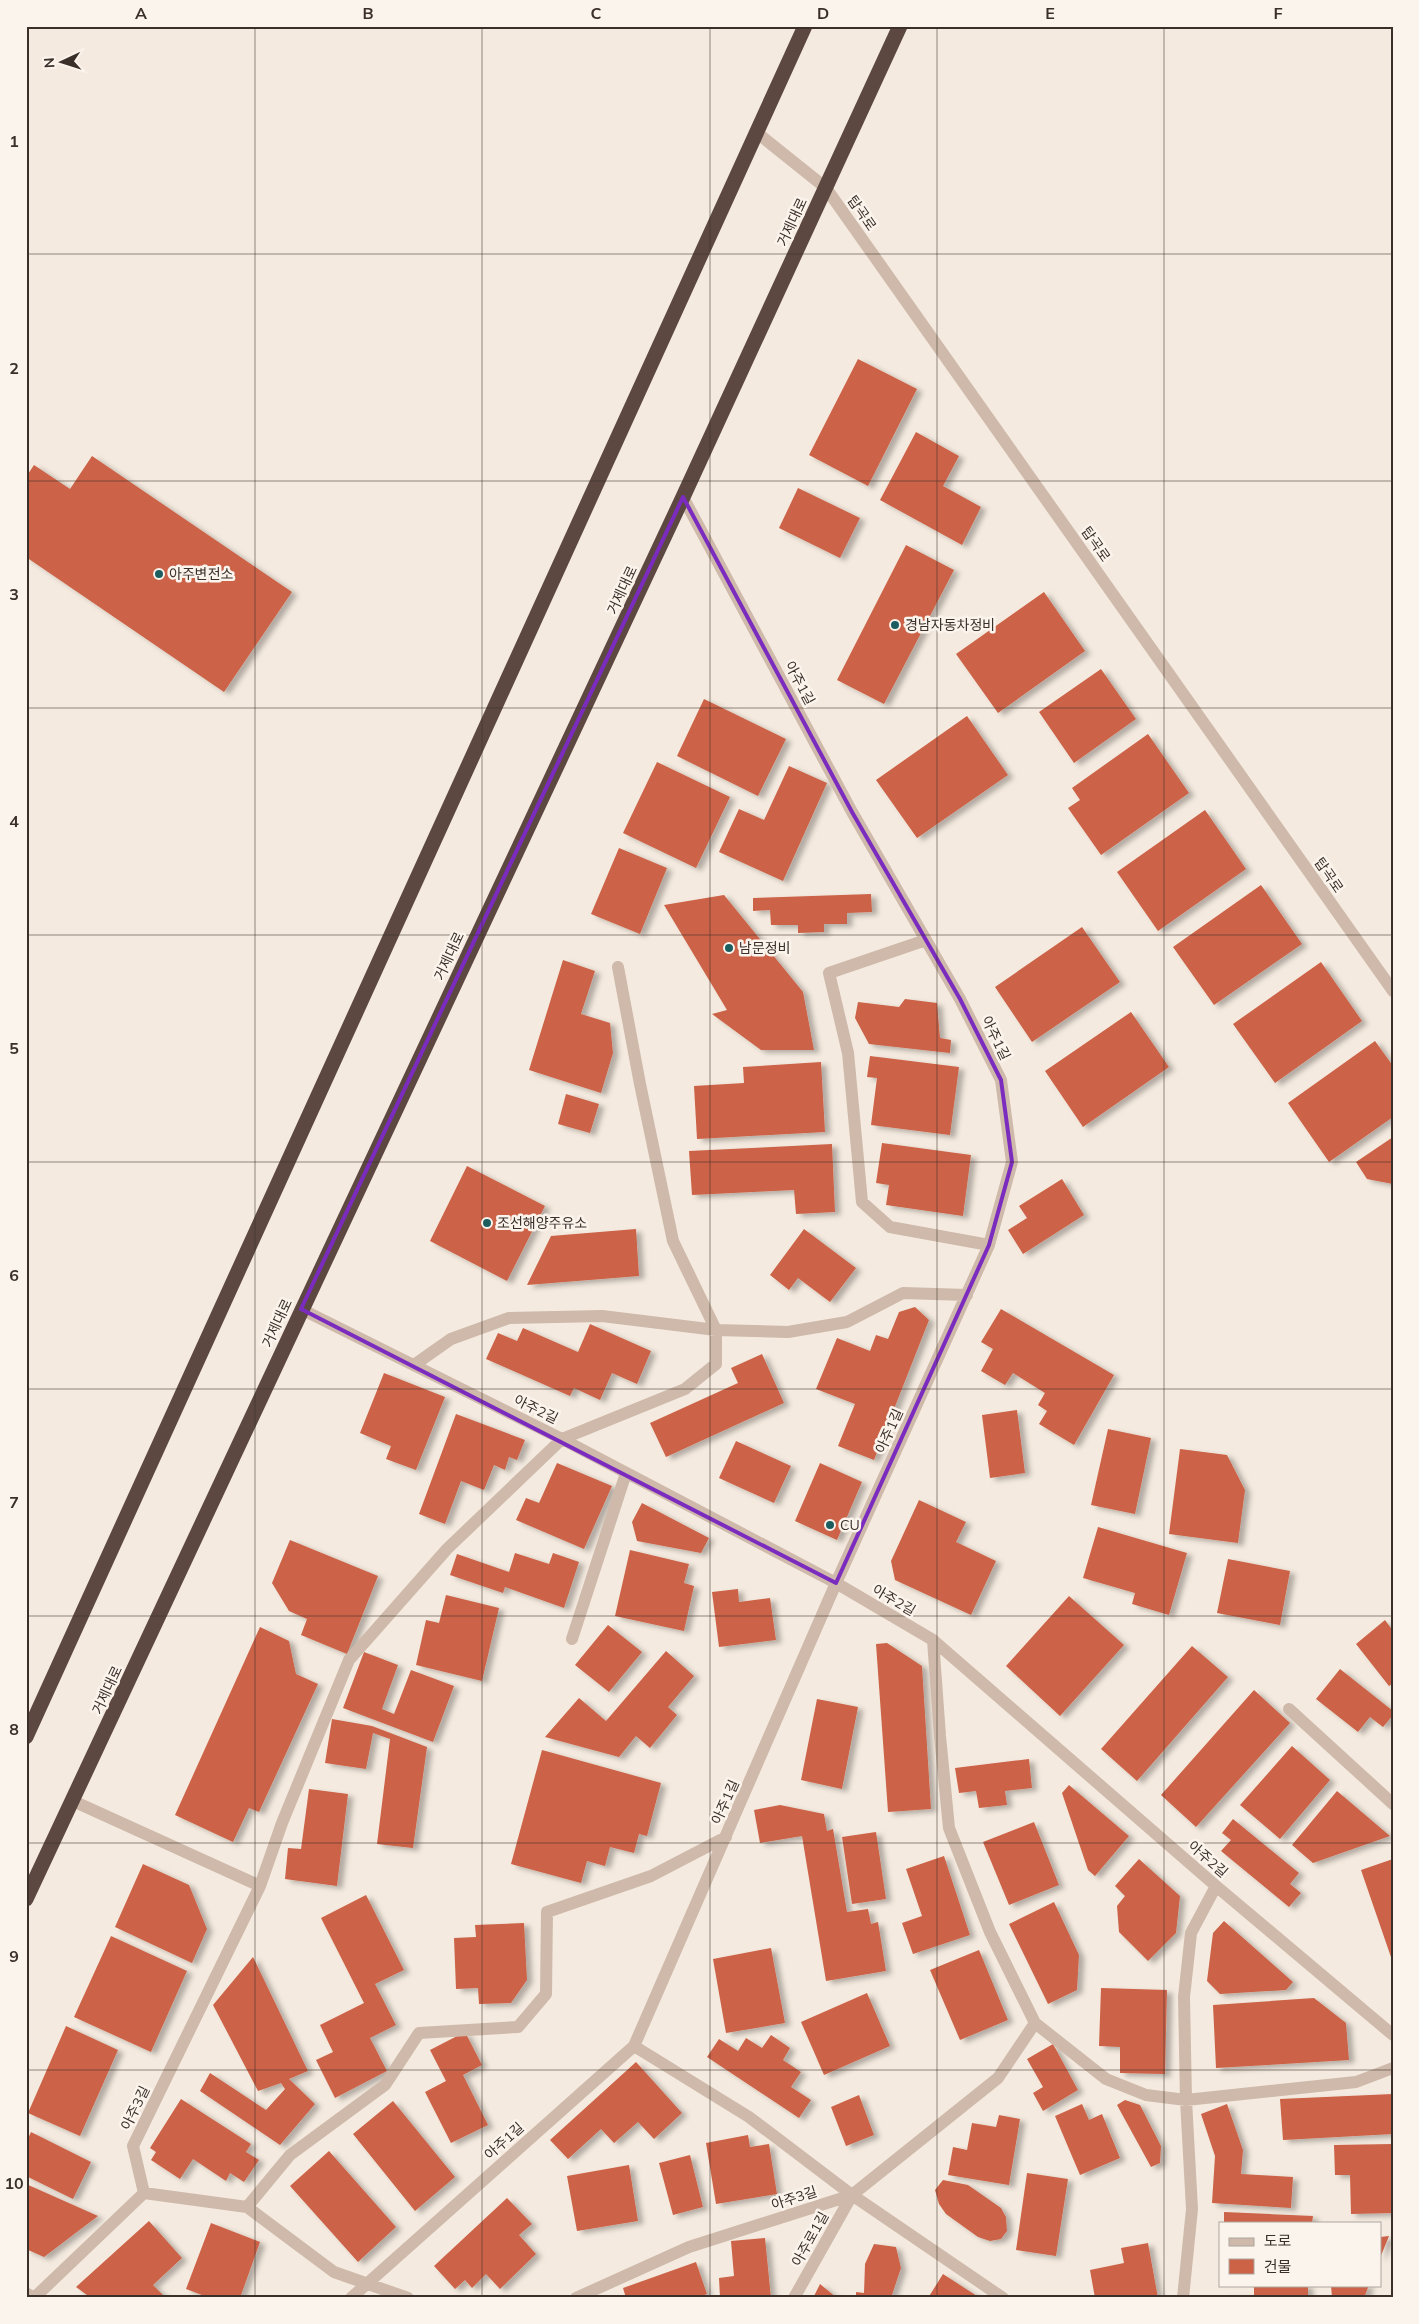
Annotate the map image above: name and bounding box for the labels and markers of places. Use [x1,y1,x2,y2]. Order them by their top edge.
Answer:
place label: 아주변전소 [169,565,234,583]
marker: 아주변전소 [153,568,165,580]
place label: 경남자동차정비 [905,616,995,634]
marker: 경남자동차정비 [889,619,901,631]
place label: 남문정비 [739,939,791,957]
marker: 남문정비 [723,942,735,954]
place label: 조선해양주유소 [497,1214,587,1232]
marker: 조선해양주유소 [481,1217,493,1229]
place label: CU [840,1516,860,1534]
marker: CU [824,1519,836,1531]

